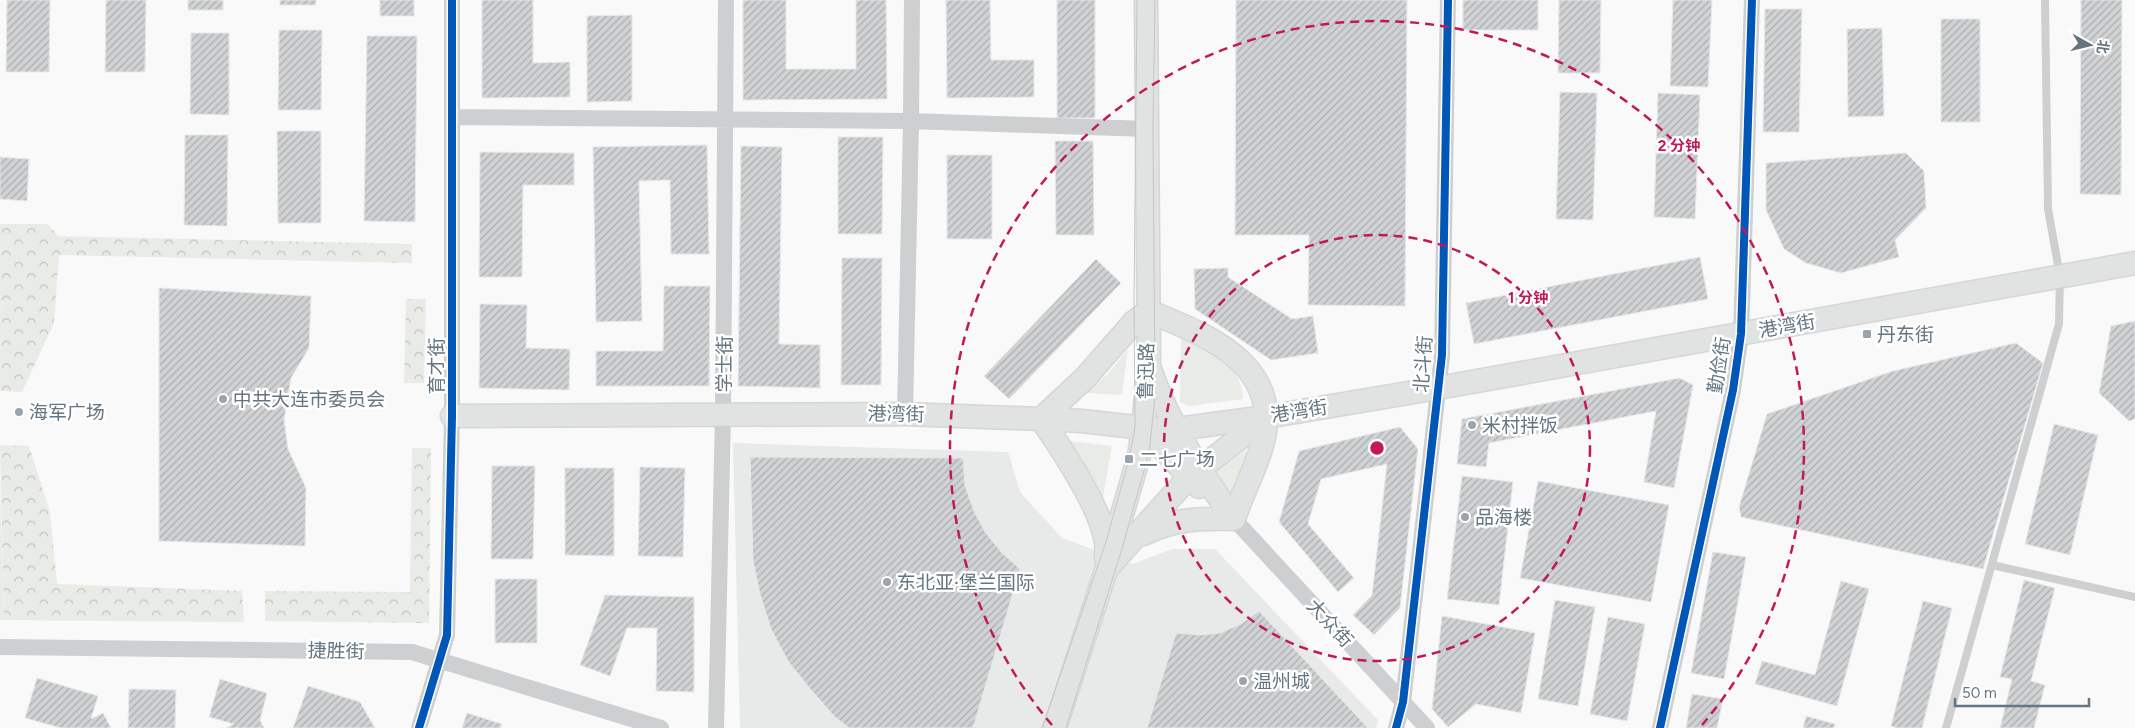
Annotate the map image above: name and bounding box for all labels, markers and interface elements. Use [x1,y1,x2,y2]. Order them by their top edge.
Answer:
north arrow [2065,20,2115,70]
text: 北 [2093,39,2112,55]
text: 2 分钟 [1658,137,1700,155]
text: 1 分钟 [1508,289,1548,307]
street label: 港湾街 [1757,310,1817,342]
place label: 丹东街 [1877,323,1934,346]
marker: 丹东街 [1861,328,1873,340]
street label: 学士街 [713,335,736,393]
street label: 北斗街 [1410,335,1436,393]
street label: 勤俭街 [1703,335,1735,395]
street label: 育才街 [425,337,448,395]
street label: 鲁迅路 [1134,342,1158,400]
place label: 中共大连市委员会 [233,388,385,411]
marker: 中共大连市委员会 [217,393,229,405]
street label: 港湾街 [1269,395,1329,427]
place label: 海军广场 [29,401,105,424]
street label: 港湾街 [867,402,925,426]
marker: 海军广场 [13,406,25,418]
place label: 米村拌饭 [1482,414,1558,437]
marker: 米村拌饭 [1466,419,1478,431]
centre of rings [1368,439,1386,457]
place label: 二七广场 [1139,448,1215,471]
marker: 二七广场 [1123,453,1135,465]
place label: 品海楼 [1475,506,1532,529]
marker: 品海楼 [1459,511,1471,523]
place label: 东北亚·堡兰国际 [897,571,1035,594]
marker: 东北亚·堡兰国际 [881,576,893,588]
street label: 大众街 [1302,594,1358,652]
street label: 捷胜街 [307,639,365,663]
place label: 温州城 [1253,670,1310,693]
marker: 温州城 [1237,675,1249,687]
scale bar [1955,676,2089,708]
text: 50 m [1962,684,1997,702]

